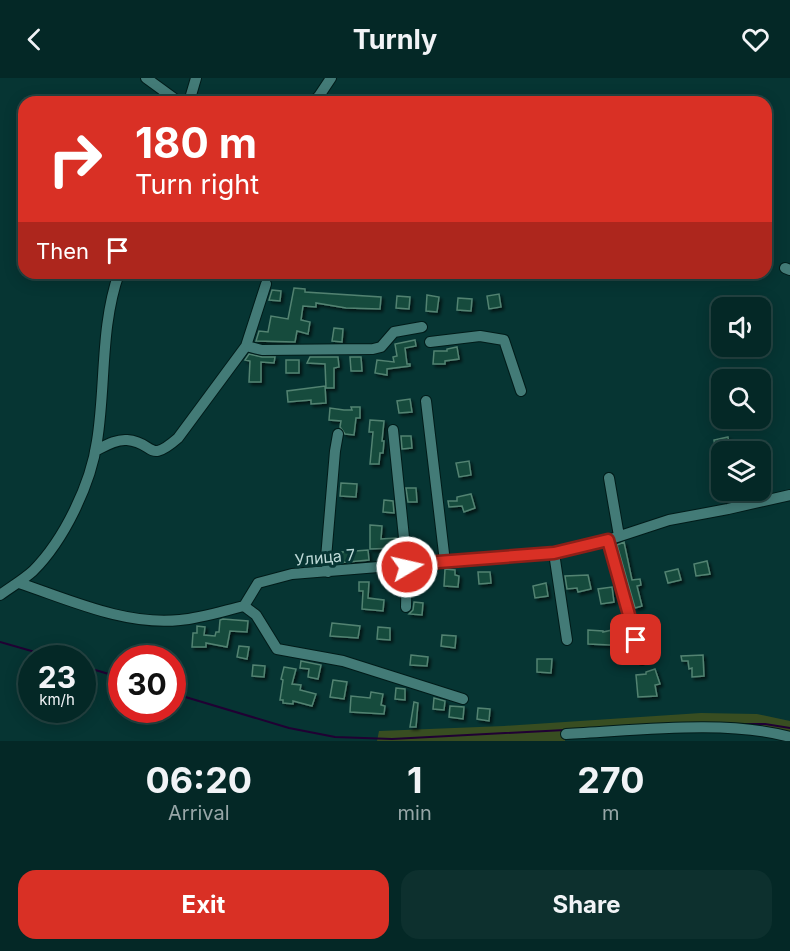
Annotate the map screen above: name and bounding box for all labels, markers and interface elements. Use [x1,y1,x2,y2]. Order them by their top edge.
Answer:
icon: back [18,23,51,56]
text: Turnly [353,23,437,56]
icon: heart [739,23,772,56]
text: 180 m [135,117,257,168]
icon: right [36,120,114,198]
text: Turn right [135,168,259,201]
icon: arrive [101,234,134,267]
text: Then [36,238,89,264]
map controls [711,297,771,501]
button: sound [711,297,771,357]
button: search [711,369,771,429]
button: layers [711,441,771,501]
position arrow [375,535,439,599]
street label: Улица 7 [294,544,356,570]
pin [610,614,661,665]
icon: arrive [619,623,652,656]
speed limit sign: 30 [108,645,186,723]
text: 23 [38,659,76,695]
text: km/h [39,690,75,709]
text: 06:20 [145,758,252,802]
text: 1 [407,758,422,802]
text: 270 [577,758,645,802]
text: Arrival [168,801,230,825]
text: min [398,801,432,825]
text: m [602,801,620,825]
button: Exit [18,870,389,939]
button: Share [401,870,772,939]

